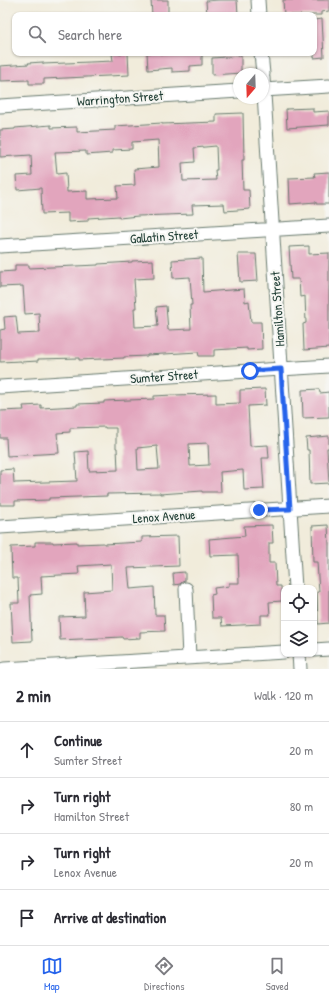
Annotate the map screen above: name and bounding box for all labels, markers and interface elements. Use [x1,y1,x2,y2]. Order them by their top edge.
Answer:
search box [12,12,317,56]
icon: search [26,23,48,45]
text: Search here [58,24,122,45]
north arrow [233,68,269,104]
street label: Warrington Street [76,86,164,110]
street label: Gallatin Street [129,225,199,247]
street label: Hamilton Street [265,270,289,347]
route start [241,362,259,380]
street label: Sumter Street [129,365,199,387]
route end [250,501,268,519]
street label: Lenox Avenue [132,505,196,527]
map controls [281,585,317,657]
button: locate [281,585,317,621]
button: layers [281,621,317,657]
text: 2 min [16,684,51,707]
text: Walk · 120 m [254,686,313,704]
text: Continue [54,730,102,751]
icon: ahead [16,739,38,761]
text: 20 m [289,741,313,759]
text: Sumter Street [54,751,122,769]
text: Turn right [54,786,110,807]
icon: right [16,795,38,817]
text: 80 m [290,797,313,815]
text: Hamilton Street [54,807,129,825]
text: Turn right [54,842,110,863]
icon: right [16,851,38,873]
text: 20 m [289,853,313,871]
text: Lenox Avenue [54,863,117,881]
icon: arrive [16,907,38,929]
text: Arrive at destination [54,907,166,928]
tab: Map [41,955,63,993]
tab: Directions [144,955,185,993]
tab: Saved [266,955,288,993]

